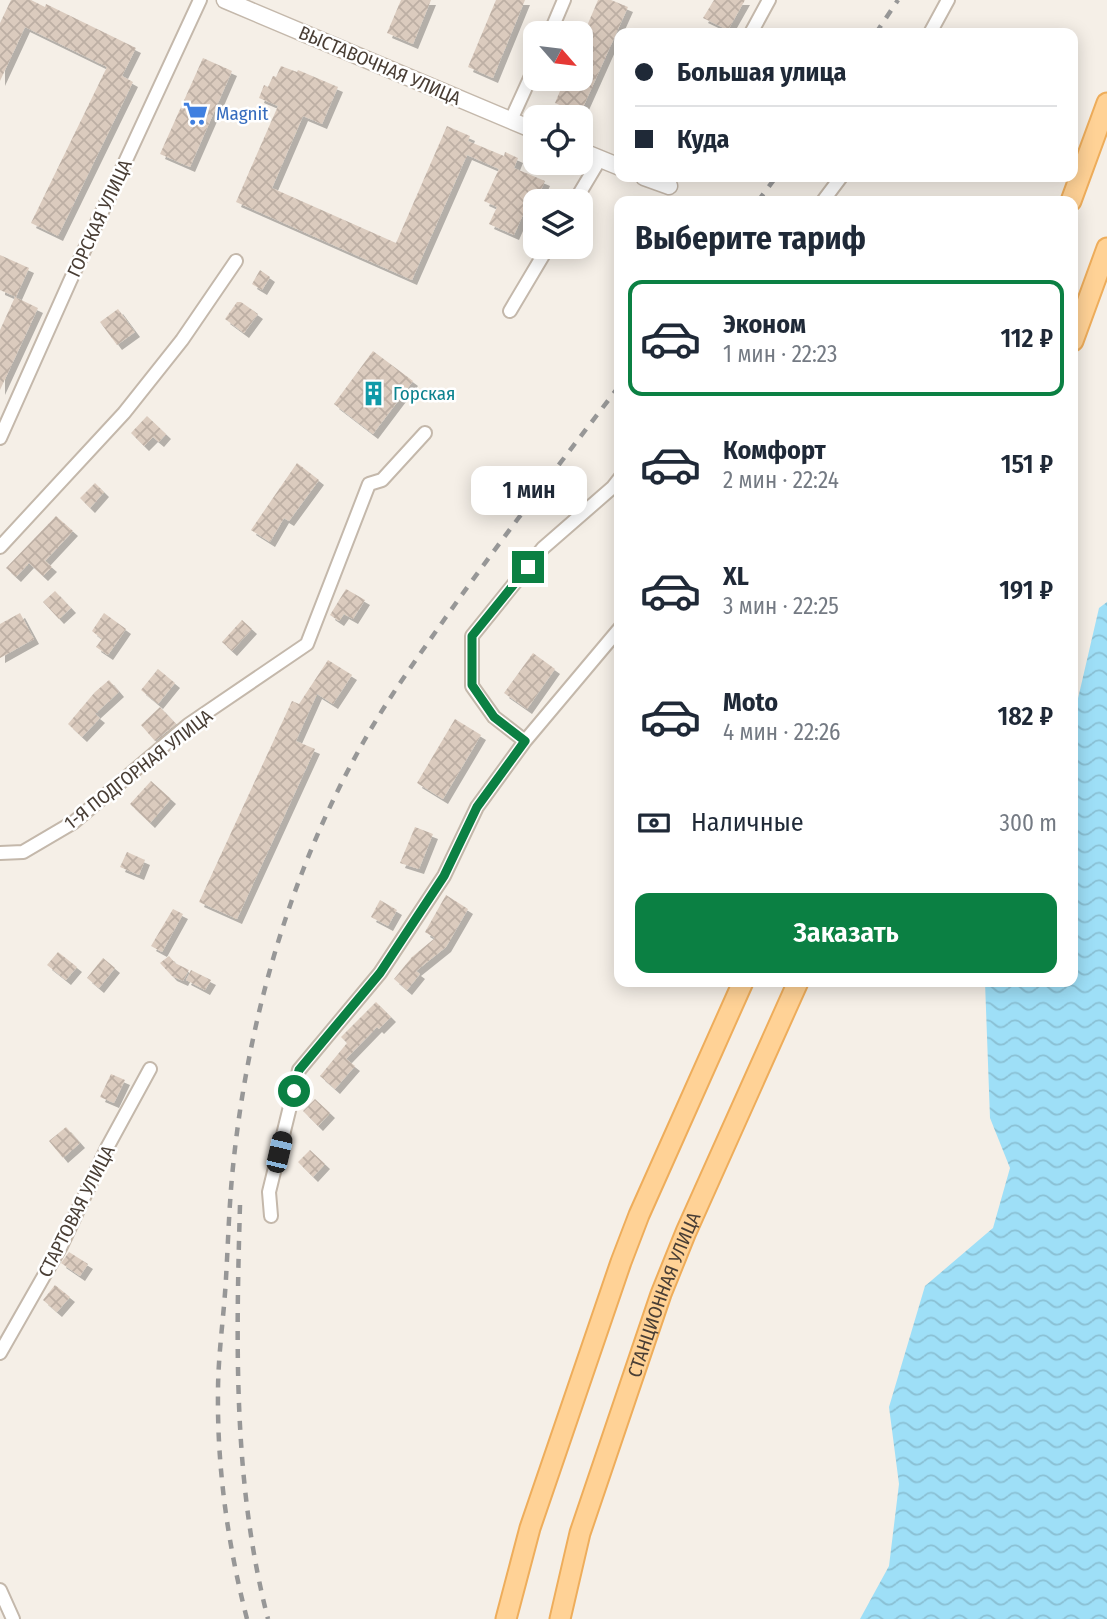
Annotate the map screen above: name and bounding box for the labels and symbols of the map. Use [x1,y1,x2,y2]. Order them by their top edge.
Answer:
street label: ВЫСТАВОЧНАЯ УЛИЦА [295,21,464,110]
north arrow [523,21,593,91]
supermarket icon: Magnit [182,99,210,127]
place label: Magnit [216,102,269,125]
street label: ГОРСКАЯ УЛИЦА [62,156,137,281]
building icon: Горская [359,379,387,407]
place label: Горская [393,382,455,405]
callout: 1 мин [470,466,586,514]
route end [512,551,544,583]
street label: 1-Я ПОДГОРНАЯ УЛИЦА [60,704,217,834]
route start [278,1075,310,1107]
car [265,1129,294,1175]
street label: СТАРТОВАЯ УЛИЦА [33,1141,120,1281]
street label: СТАНЦИОННАЯ УЛИЦА [623,1208,705,1380]

